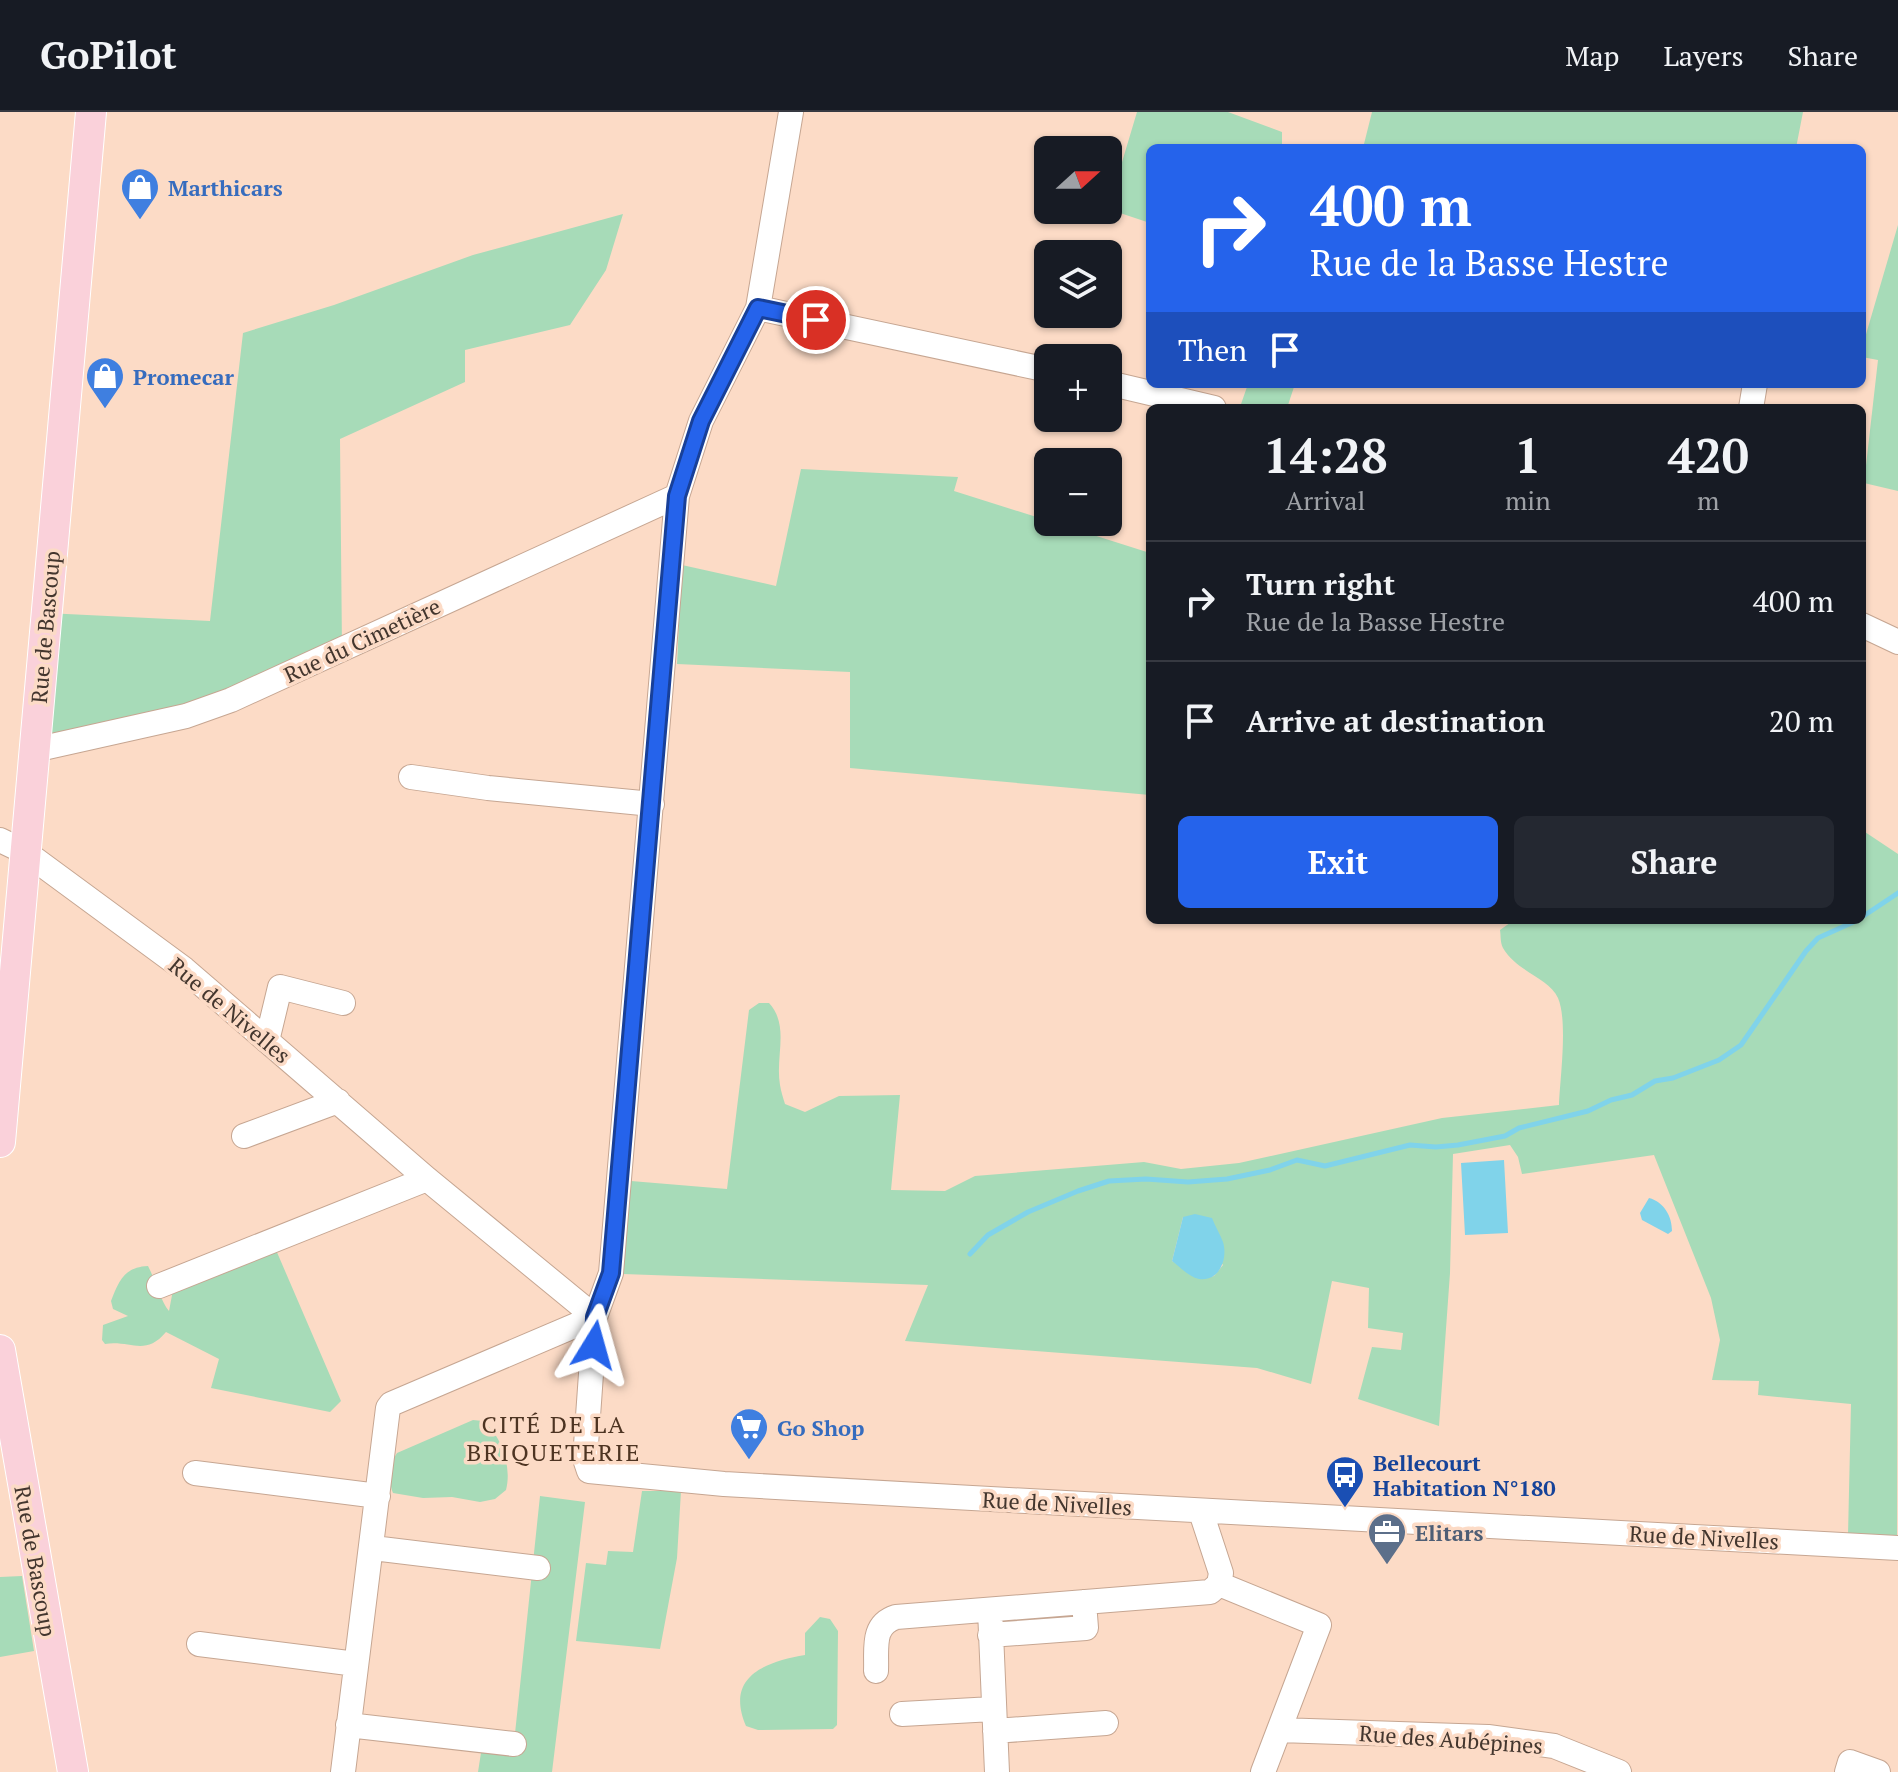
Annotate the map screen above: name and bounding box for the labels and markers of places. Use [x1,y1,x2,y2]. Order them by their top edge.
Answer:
shop icon: Marthicars [119,166,161,221]
place label: Marthicars [168,173,283,202]
pin [782,286,850,354]
shop icon: Promecar [84,355,126,410]
place label: Promecar [133,362,235,391]
supermarket icon: Go Shop [728,1406,770,1461]
place label: Go Shop [777,1413,864,1442]
place label: Bellecourt Habitation N°180 [1373,1448,1556,1502]
bus stop icon: Bellecourt Habitation N°180 [1324,1454,1366,1509]
office icon: Elitars [1366,1511,1408,1566]
place label: Elitars [1415,1518,1483,1547]

